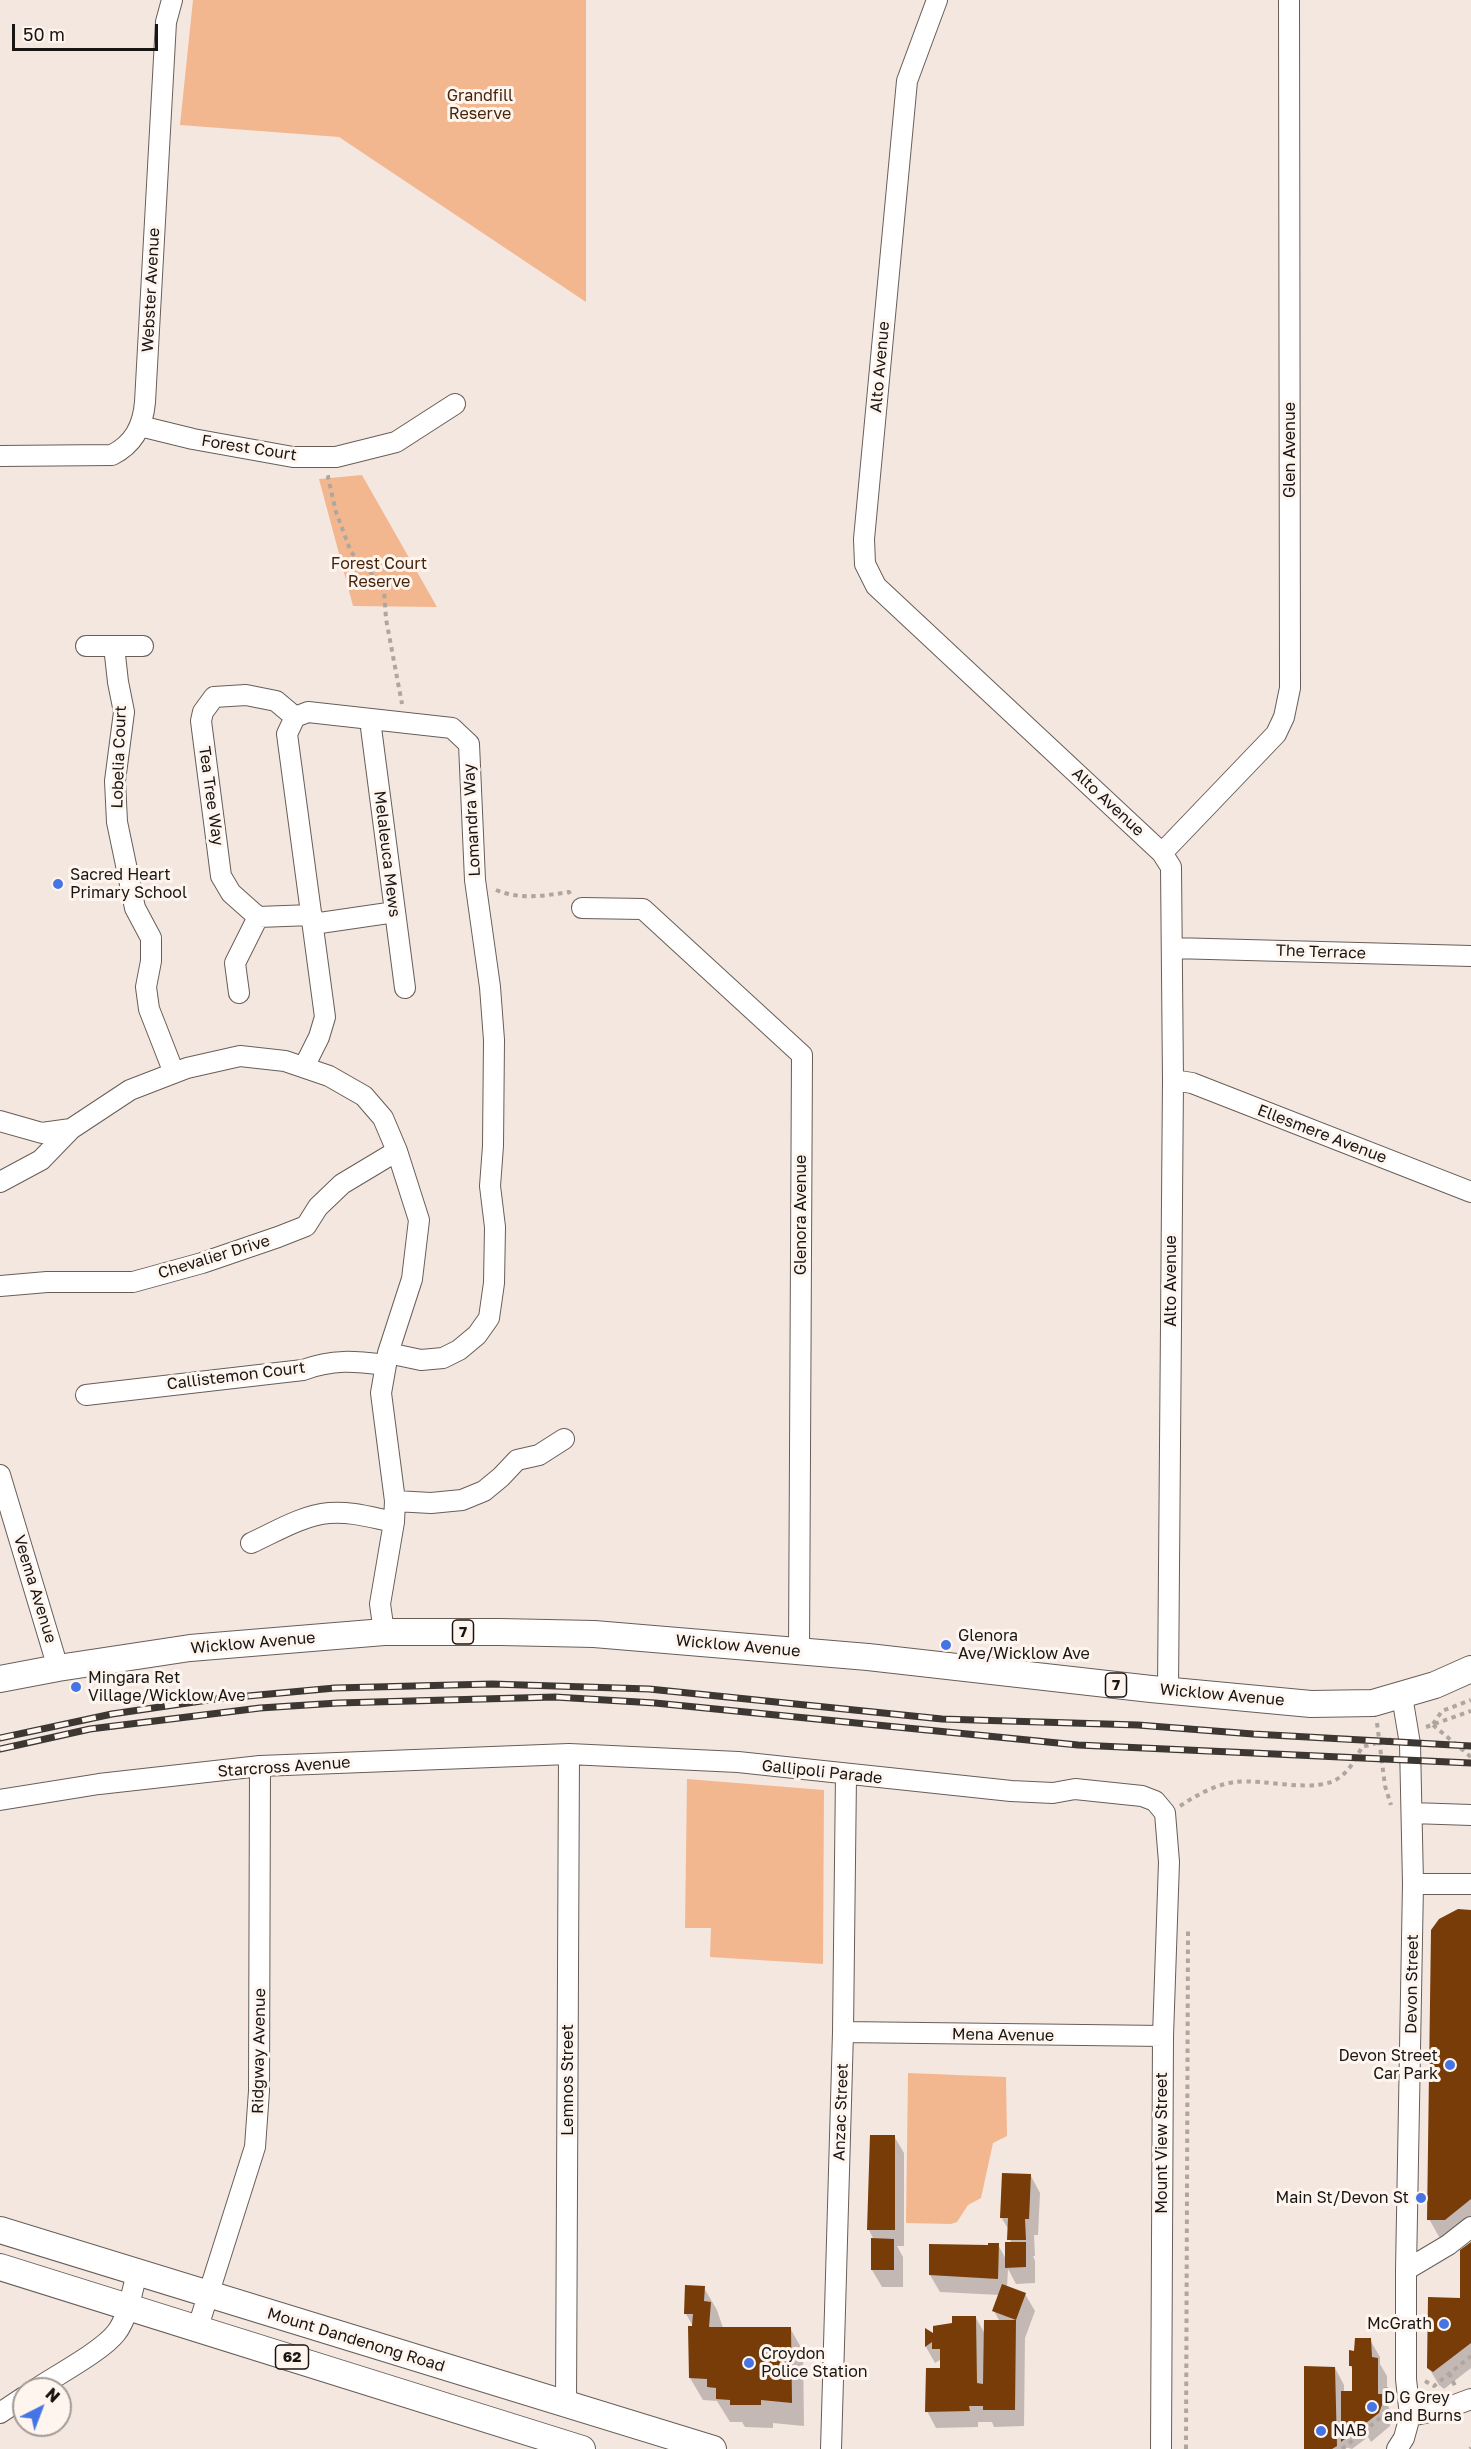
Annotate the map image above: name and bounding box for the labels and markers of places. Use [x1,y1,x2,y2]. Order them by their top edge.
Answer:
place label: Sacred Heart Primary School [70,865,187,903]
marker: Sacred Heart Primary School [51,877,65,891]
place label: Glenora Ave/Wicklow Ave [958,1626,1090,1664]
marker: Glenora Ave/Wicklow Ave [939,1638,953,1652]
place label: Mingara Ret Village/Wicklow Ave [88,1668,246,1706]
marker: Mingara Ret Village/Wicklow Ave [69,1680,83,1694]
place label: Devon Street Car Park [1338,2046,1438,2084]
marker: Devon Street Car Park [1443,2058,1457,2072]
place label: Main St/Devon St [1276,2188,1409,2208]
marker: Main St/Devon St [1414,2191,1428,2205]
place label: McGrath [1367,2314,1432,2334]
marker: McGrath [1437,2317,1451,2331]
place label: Croydon Police Station [761,2344,868,2382]
marker: Croydon Police Station [742,2356,756,2370]
place label: D G Grey and Burns [1384,2388,1462,2426]
marker: D G Grey and Burns [1365,2400,1379,2414]
place label: NAB [1333,2421,1367,2441]
marker: NAB [1314,2424,1328,2438]

